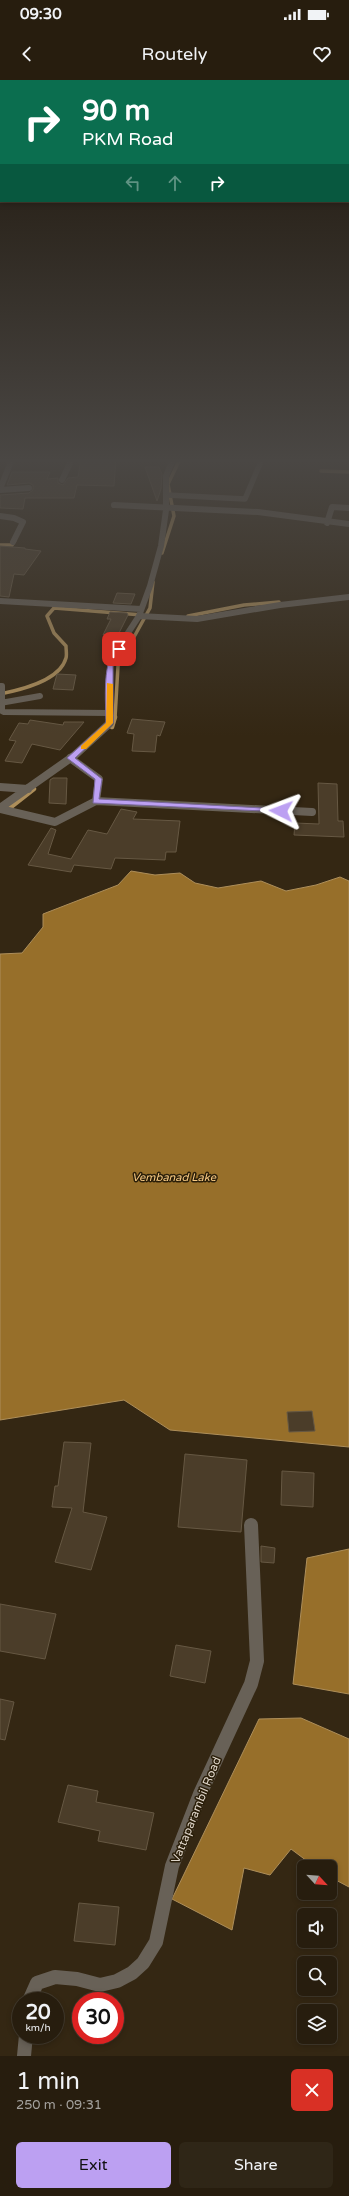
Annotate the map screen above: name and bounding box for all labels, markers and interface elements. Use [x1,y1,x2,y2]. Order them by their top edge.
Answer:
text: 09:30 [20,5,62,23]
icon: back [16,43,38,65]
text: Routely [142,43,207,65]
icon: heart [311,43,333,65]
text: 90 m [82,94,150,128]
icon: right [16,96,68,148]
text: PKM Road [82,128,173,150]
icon: left [122,172,144,194]
icon: ahead [164,172,186,194]
icon: right [206,172,228,194]
pin [102,632,136,666]
icon: arrive [108,638,130,660]
position arrow [260,790,302,832]
water label: Vembanad Lake [132,1171,217,1184]
street label: Vattaparambil Road [168,1755,224,1865]
north arrow [297,1860,337,1900]
map controls [297,1860,337,2044]
button: sound [297,1908,337,1948]
button: search [297,1956,337,1996]
speed limit sign: 30 [72,1992,124,2044]
text: 20 [25,2001,51,2025]
button: layers [297,2004,337,2044]
text: km/h [25,2022,51,2034]
text: 1 min [16,2067,80,2096]
button: close [291,2069,333,2111]
text: 250 m · 09:31 [16,2097,102,2113]
button: Exit [16,2142,171,2188]
button: Share [179,2142,333,2188]

